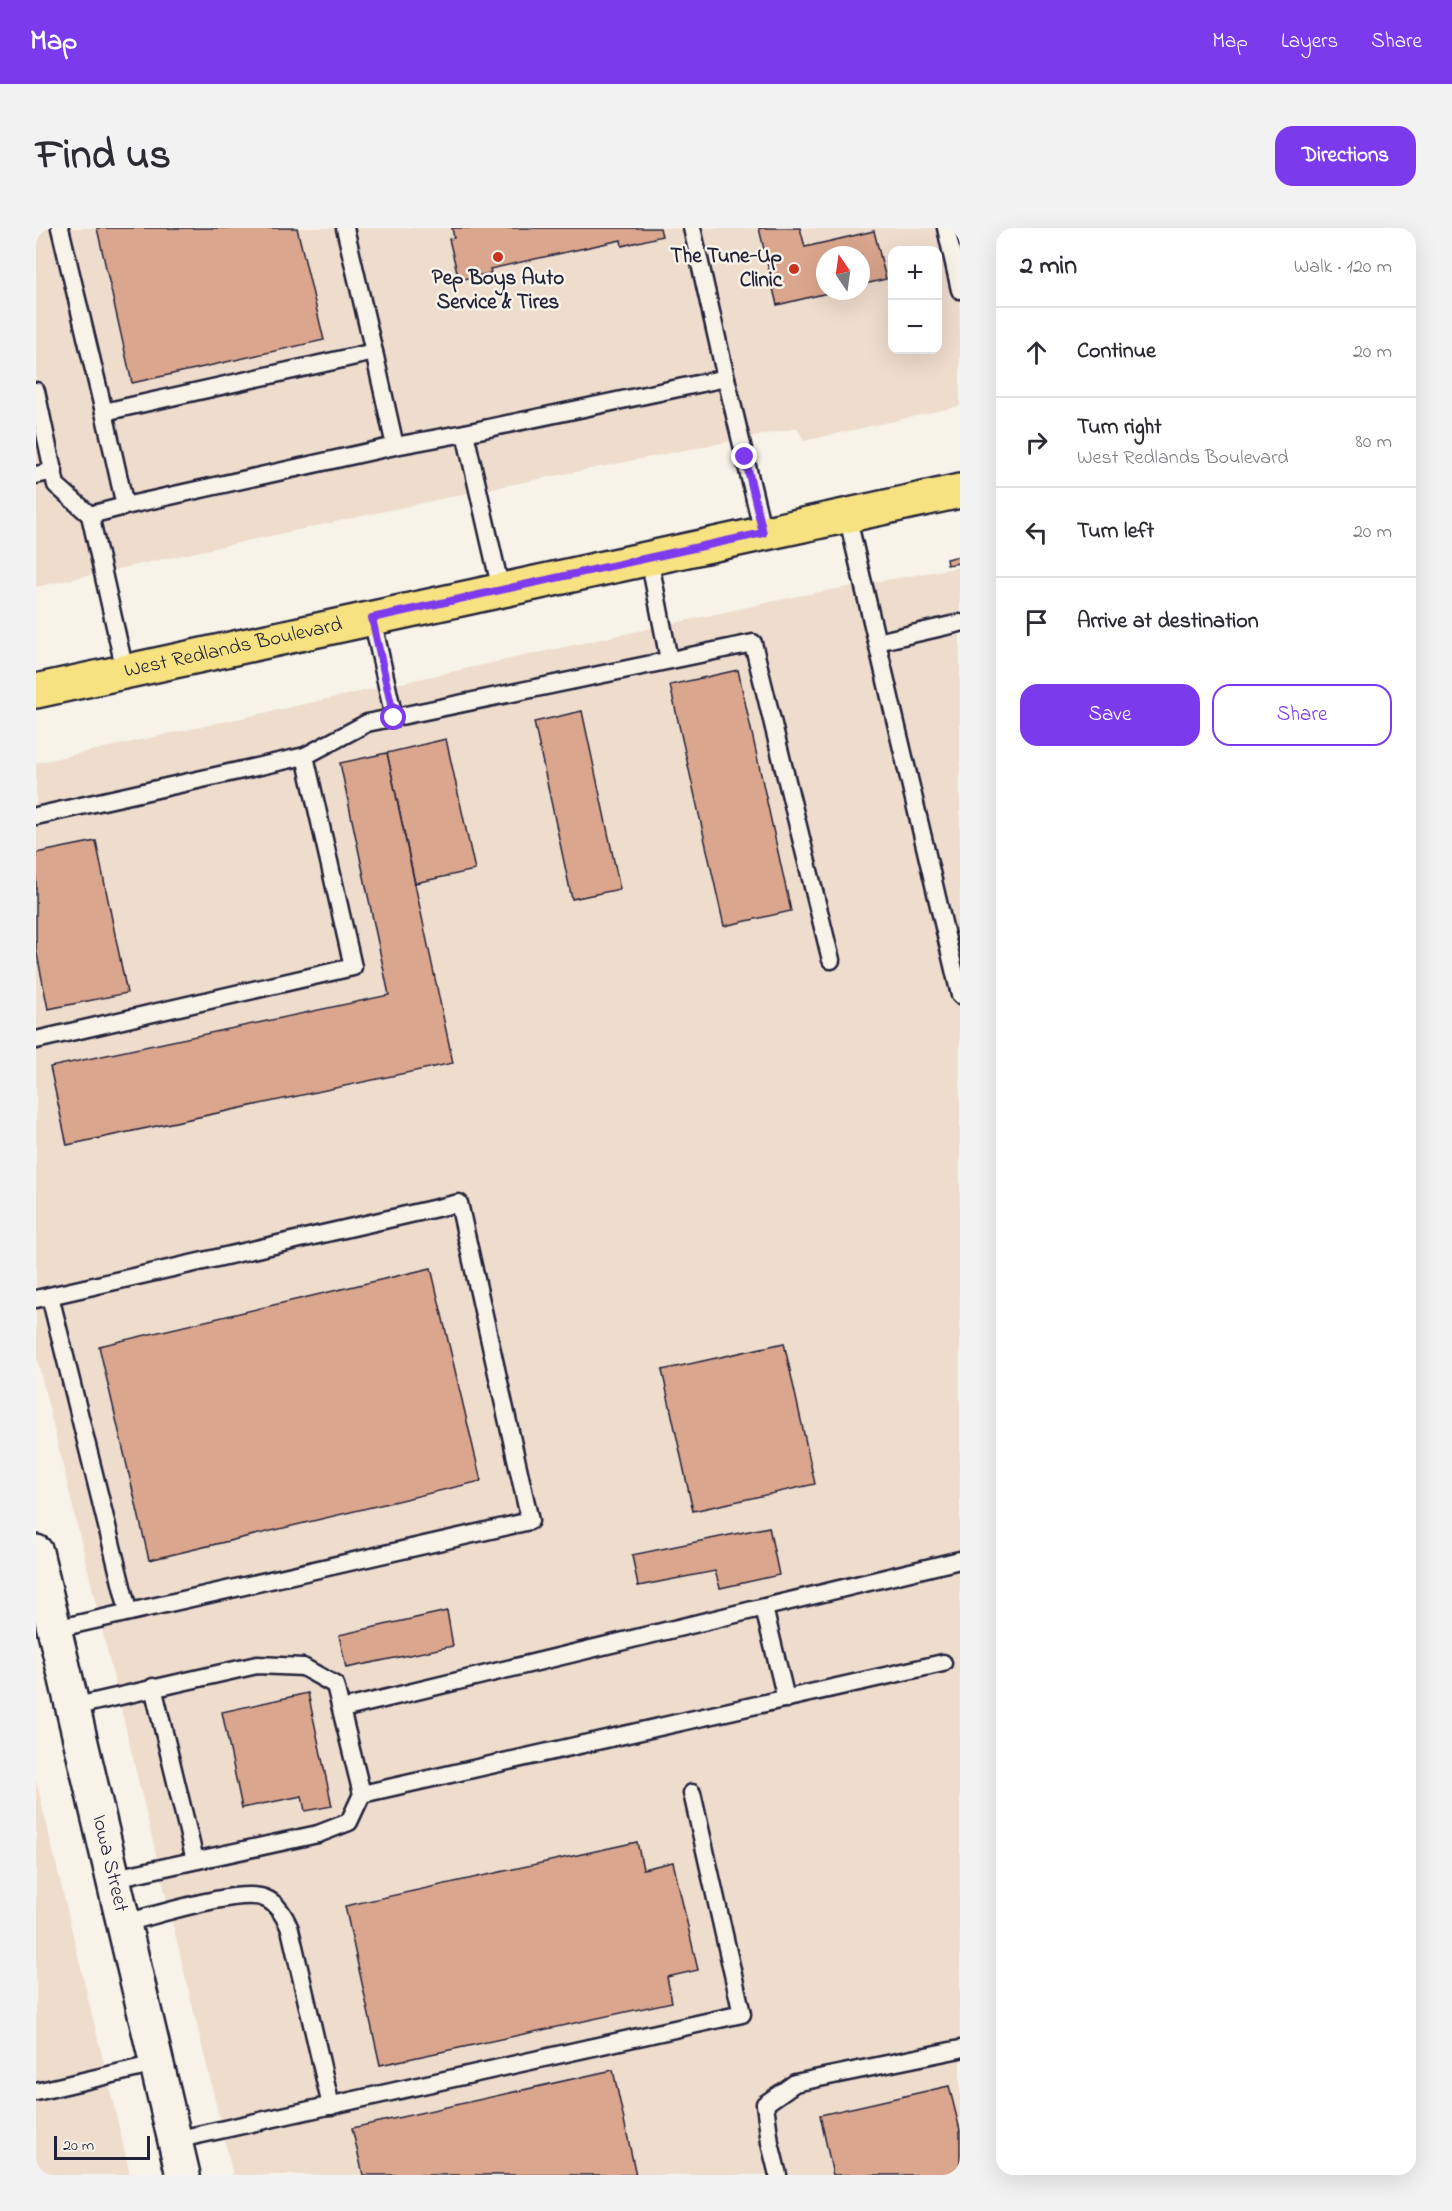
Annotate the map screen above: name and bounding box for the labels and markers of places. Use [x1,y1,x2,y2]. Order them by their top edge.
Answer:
place label: The Tune-Up Clinic [670,242,783,296]
marker: Pep Boys Auto Service & Tires [491,250,505,264]
marker: The Tune-Up Clinic [787,262,801,276]
place label: Pep Boys Auto Service & Tires [432,264,564,318]

